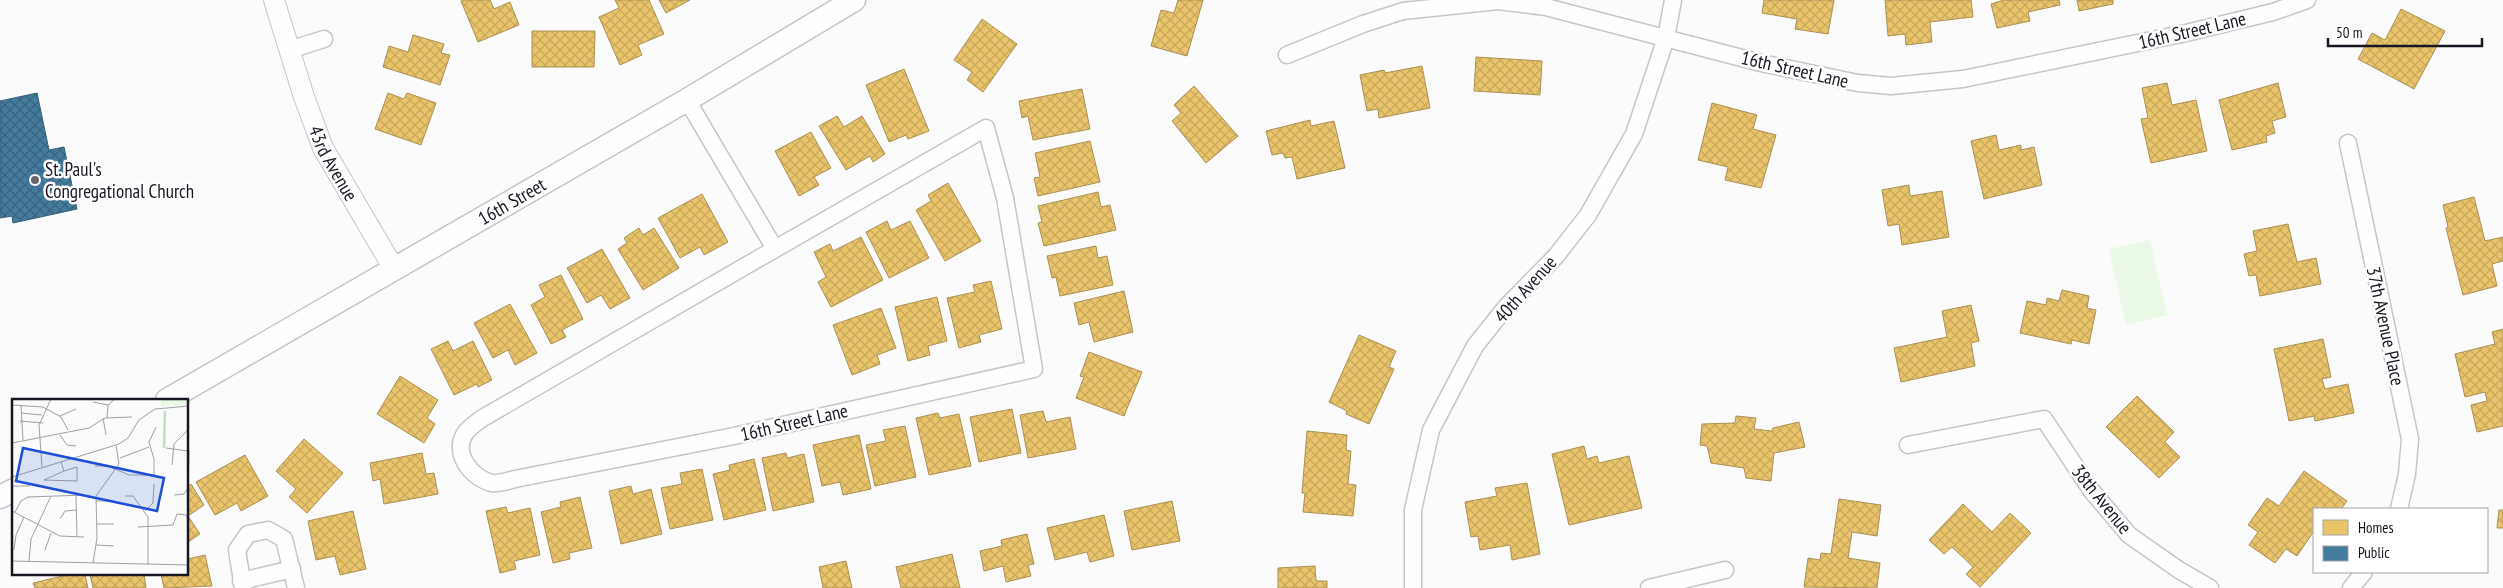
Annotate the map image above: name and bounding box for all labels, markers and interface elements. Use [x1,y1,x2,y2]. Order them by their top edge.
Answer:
street label: 16th Street Lane [2136,6,2248,54]
scale bar [2328,15,2482,47]
text: 50 m [2336,23,2362,42]
street label: 16th Street Lane [1739,45,1851,93]
street label: 43rd Avenue [304,122,363,205]
place label: St. Paul's Congregational Church [45,157,194,203]
street label: 16th Street [474,172,551,230]
marker: St. Paul's Congregational Church [29,174,41,186]
street label: 40th Avenue [1489,250,1562,328]
street label: 37th Avenue Place [2362,264,2410,388]
street label: 16th Street Lane [738,398,850,446]
inset map [12,399,189,576]
street label: 38th Avenue [2067,459,2137,539]
legend [2313,508,2488,573]
text: Homes [2358,518,2394,537]
text: Public [2358,543,2390,562]

